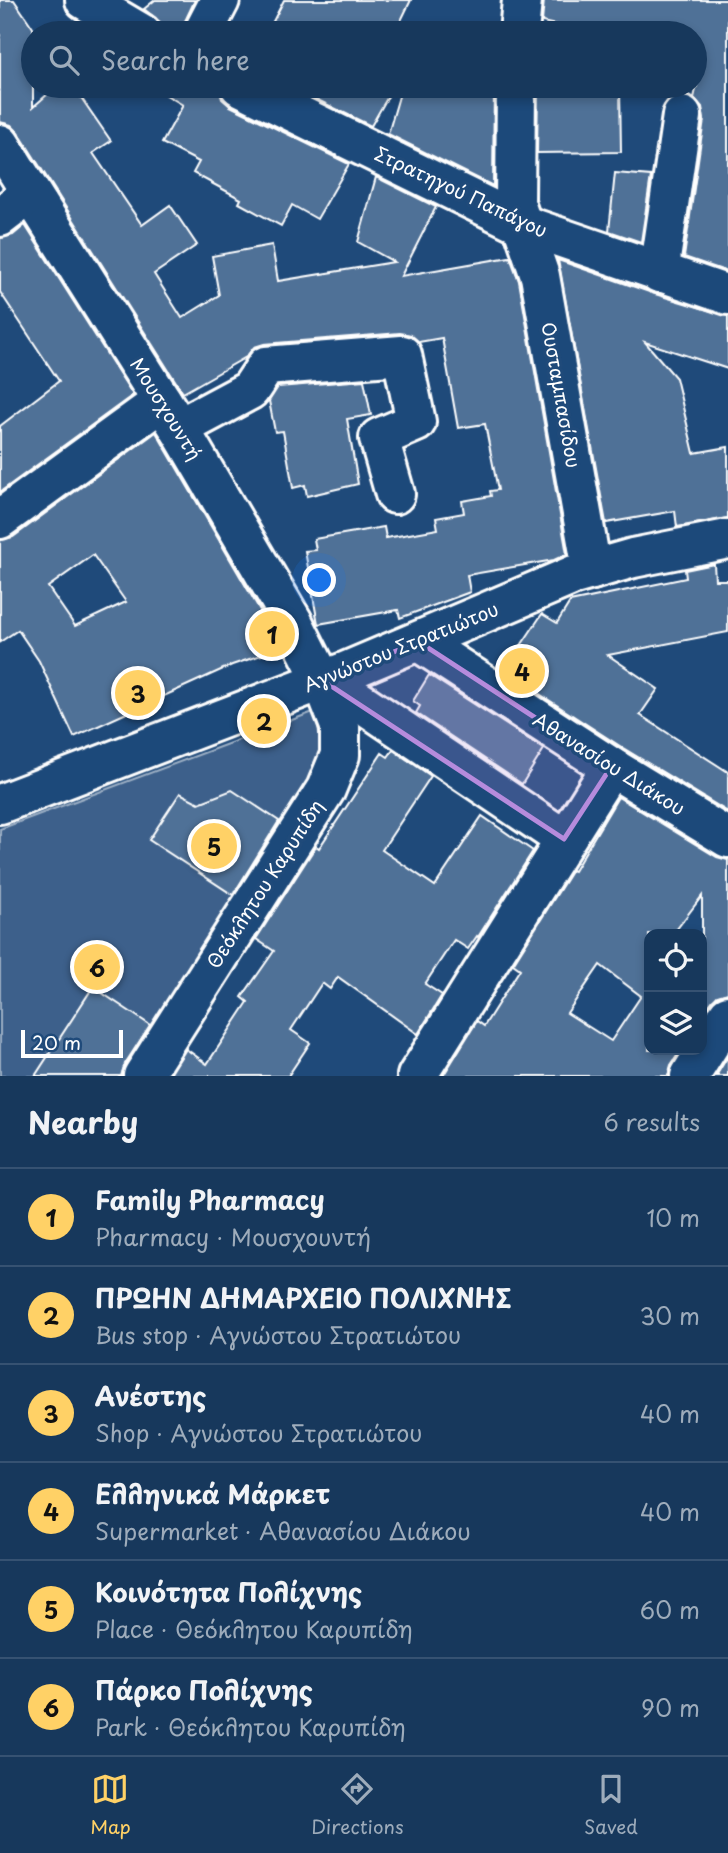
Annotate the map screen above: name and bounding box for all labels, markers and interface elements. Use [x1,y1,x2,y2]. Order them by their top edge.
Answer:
search box [21,21,707,98]
text: Search here [101,40,250,79]
icon: search [45,41,83,79]
street label: Στρατηγού Παπάγου [370,139,552,243]
street label: Ουσταμπασίδου [535,320,589,470]
street label: Μουσχουντή [124,352,209,465]
your location [302,563,336,597]
street label: Αγνώστου Στρατιώτου [299,594,502,698]
pin: 1 [249,608,295,660]
pin: 4 [499,645,545,697]
pin: 3 [115,667,161,719]
pin: 2 [241,695,287,747]
street label: Αθανασίου Διάκου [528,705,691,821]
street label: Θεόκλητου Καρυπίδη [199,793,329,973]
pin: 5 [191,820,237,872]
map controls [644,929,707,1055]
button: locate [644,929,707,992]
pin: 6 [74,941,120,993]
button: layers [644,992,707,1055]
scale bar [21,1027,122,1059]
text: 20 m [32,1028,81,1056]
text: Nearby [28,1099,138,1144]
text: 6 results [604,1104,700,1139]
text: Family Pharmacy [95,1180,325,1219]
text: 1 [46,1200,57,1235]
text: 10 m [646,1200,700,1235]
text: Pharmacy · Μουσχουντή [95,1219,371,1254]
text: ΠΡΩΗΝ ΔΗΜΑΡΧΕΙΟ ΠΟΛΙΧΝΗΣ [95,1278,512,1317]
text: 2 [43,1298,59,1333]
text: 30 m [639,1298,700,1333]
text: Bus stop · Αγνώστου Στρατιώτου [95,1317,461,1352]
text: Ανέστης [95,1376,206,1415]
text: 3 [43,1396,59,1431]
text: 40 m [640,1396,700,1431]
text: Shop · Αγνώστου Στρατιώτου [95,1415,422,1450]
text: Ελληνικά Μάρκετ [95,1474,330,1513]
text: 4 [43,1494,59,1529]
text: 40 m [640,1494,700,1529]
text: Supermarket · Αθανασίου Διάκου [95,1513,471,1548]
text: Κοινότητα Πολίχνης [95,1572,362,1611]
text: 5 [44,1592,58,1627]
text: 60 m [640,1592,700,1627]
text: Place · Θεόκλητου Καρυπίδη [95,1611,413,1646]
text: Πάρκο Πολίχνης [95,1670,313,1709]
text: 6 [43,1690,59,1725]
text: 90 m [641,1690,700,1725]
text: Park · Θεόκλητου Καρυπίδη [95,1709,406,1744]
tab: Map [90,1770,131,1840]
tab: Directions [311,1770,404,1840]
tab: Saved [584,1770,638,1840]

